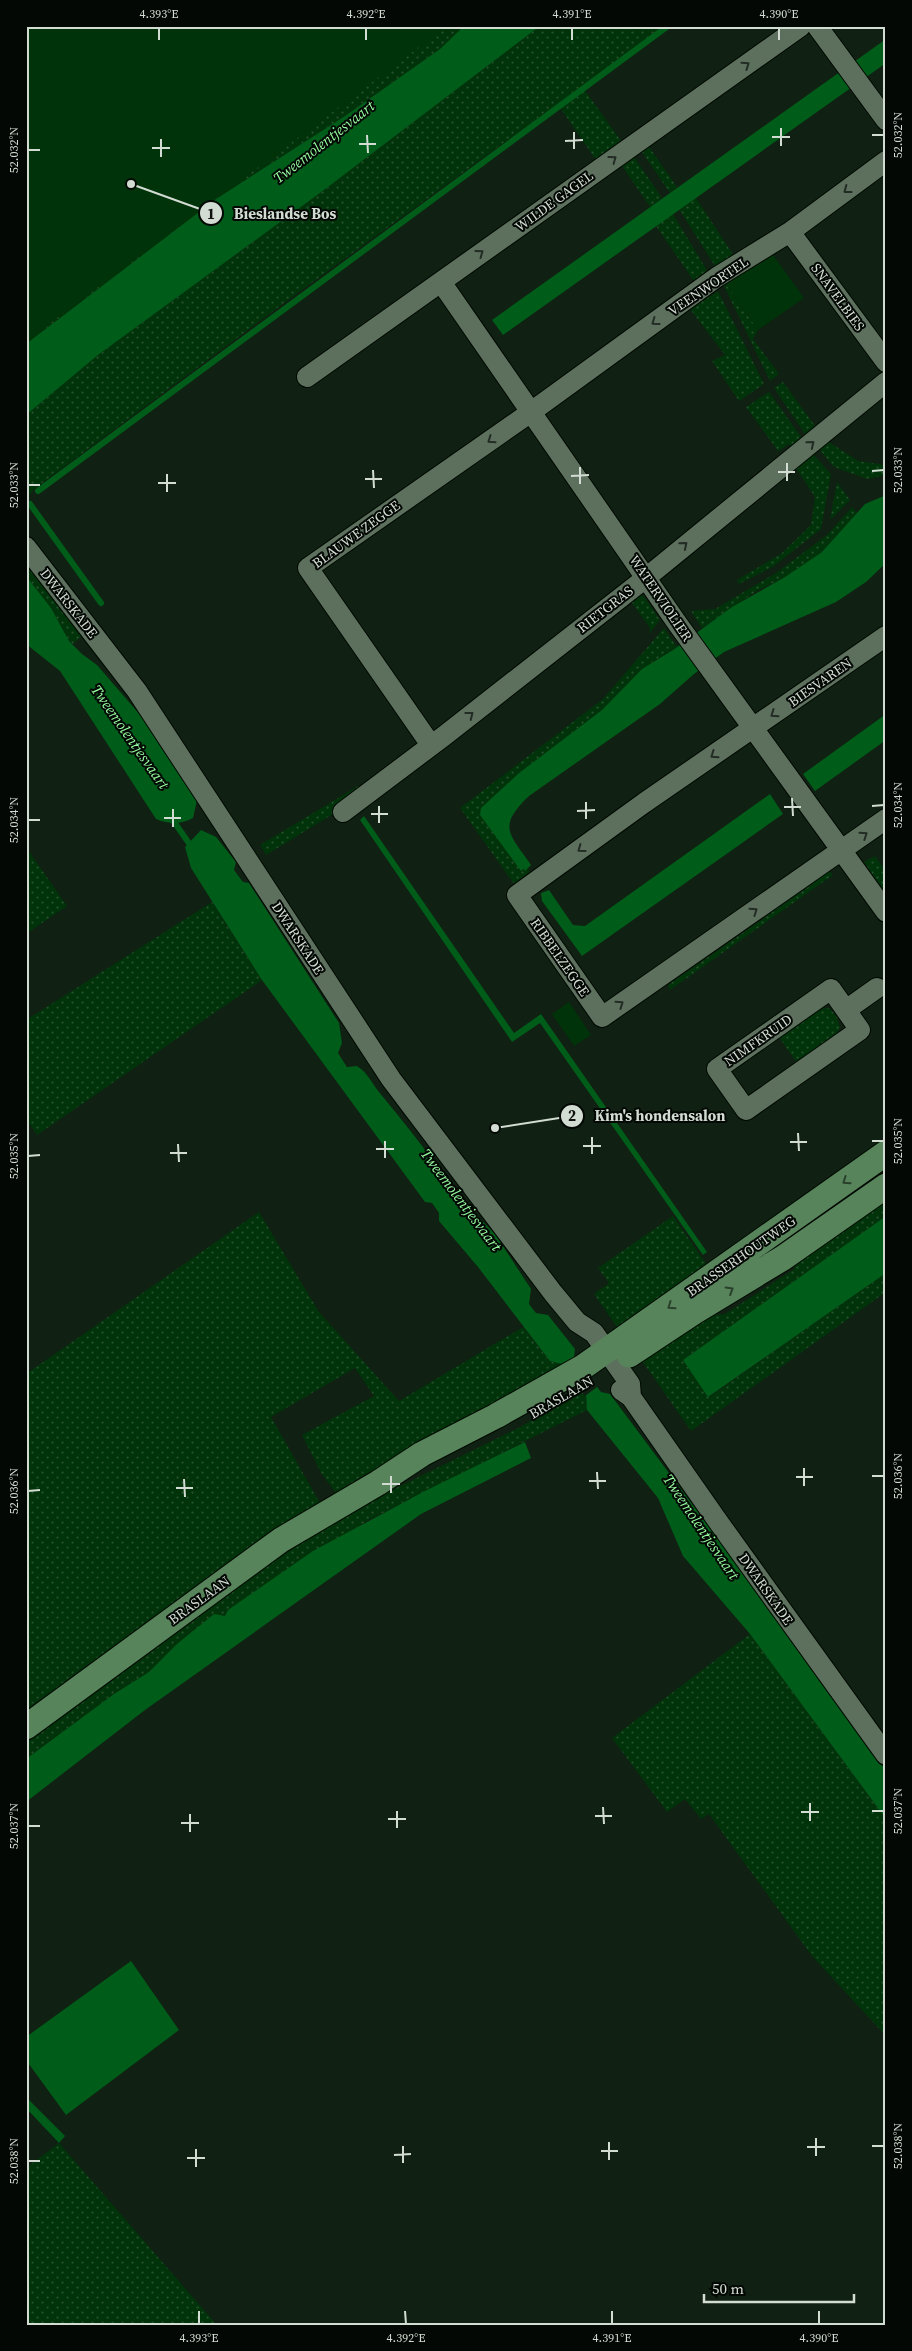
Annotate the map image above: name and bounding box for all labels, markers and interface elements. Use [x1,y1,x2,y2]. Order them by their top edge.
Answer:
text: 4.393°E [140,6,178,22]
text: 4.392°E [347,6,385,22]
text: 4.391°E [553,6,591,22]
text: 4.390°E [760,6,798,22]
one-way arrow [740,62,749,71]
water label: Tweemolentjesvaart [269,95,380,188]
text: 52.032°N [890,112,906,158]
text: 52.032°N [6,127,22,173]
one-way arrow [607,156,617,165]
street label: WILDE GAGEL [511,166,597,236]
one-way arrow [843,184,853,193]
callout: Bieslandse Bos [198,198,346,228]
text: 1 [207,203,215,224]
text: Bieslandse Bos [234,203,337,224]
one-way arrow [475,250,484,259]
street label: VEENWORTEL [664,252,752,320]
street label: SNAVELBIES [807,259,869,335]
one-way arrow [652,316,661,325]
one-way arrow [487,434,497,443]
one-way arrow [806,441,815,450]
text: 52.033°N [890,447,906,493]
text: 52.033°N [6,462,22,508]
street label: BLAUWE ZEGGE [308,495,404,573]
one-way arrow [678,543,687,551]
street label: WATERVIOLIER [625,551,697,645]
street label: DWARSKADE [36,564,102,642]
street label: RIETGRAS [573,581,637,637]
street label: BIESVAREN [784,653,856,711]
water label: Tweemolentjesvaart [86,680,175,794]
one-way arrow [770,708,779,717]
one-way arrow [464,713,473,721]
one-way arrow [710,749,720,758]
text: 52.034°N [890,782,906,828]
text: 52.034°N [6,797,22,843]
one-way arrow [858,832,868,841]
one-way arrow [578,843,587,851]
street label: DWARSKADE [267,898,329,978]
one-way arrow [748,908,757,917]
street label: RIBBELZEGGE [526,914,594,1000]
one-way arrow [614,1001,624,1010]
street label: NIMFKRUID [720,1009,796,1071]
callout: Kim's hondensalon [559,1101,735,1131]
text: 2 [568,1105,576,1126]
text: Kim's hondensalon [594,1105,726,1126]
text: 52.035°N [890,1118,906,1164]
text: 52.035°N [6,1133,22,1179]
water label: Tweemolentjesvaart [416,1144,508,1256]
one-way arrow [842,1175,852,1184]
street label: BRASSERHOUTWEG [682,1211,800,1301]
one-way arrow [724,1287,733,1296]
one-way arrow [668,1300,677,1308]
street label: BRASLAAN [525,1371,597,1423]
text: 52.036°N [890,1453,906,1499]
text: 52.036°N [6,1468,22,1514]
water label: Tweemolentjesvaart [658,1470,745,1585]
street label: DWARSKADE [734,1549,798,1629]
street label: BRASLAAN [164,1571,234,1629]
text: 52.037°N [890,1788,906,1834]
text: 52.037°N [6,1803,22,1849]
text: 52.038°N [890,2123,906,2169]
text: 52.038°N [6,2138,22,2184]
scale bar [704,2271,854,2303]
text: 50 m [712,2278,744,2299]
text: 4.393°E [180,2330,218,2346]
text: 4.392°E [387,2330,425,2346]
text: 4.391°E [593,2330,631,2346]
text: 4.390°E [800,2330,838,2346]

